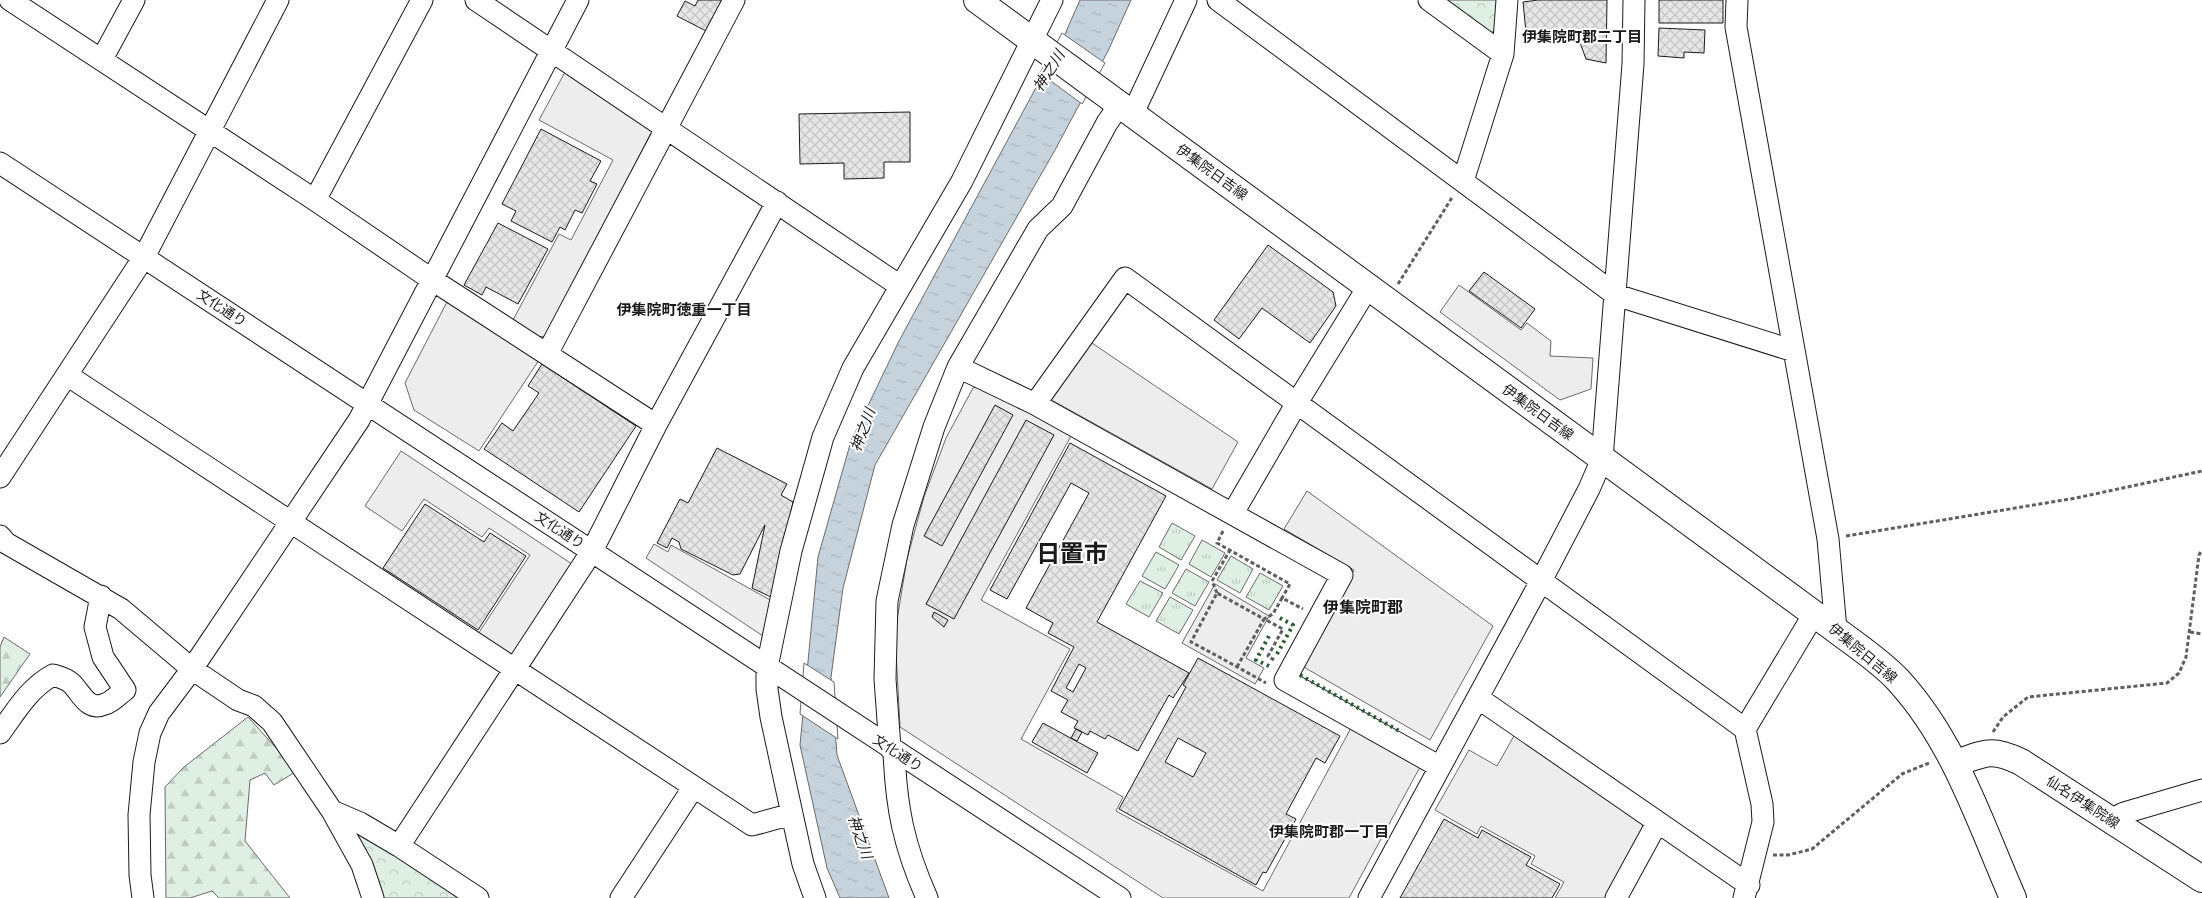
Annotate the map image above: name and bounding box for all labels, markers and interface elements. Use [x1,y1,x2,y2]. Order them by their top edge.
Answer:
district label: 伊集院町郡二丁目 [1522,27,1642,45]
water label: 神之川 [1029,45,1069,94]
street label: 伊集院日吉線 [1173,140,1251,203]
street label: 文化通り [194,285,250,330]
district label: 伊集院町徳重一丁目 [616,300,752,318]
street label: 伊集院日吉線 [1499,380,1577,443]
water label: 神之川 [846,404,879,454]
street label: 文化通り [532,507,588,552]
district label: 日置市 [1036,538,1108,567]
district label: 伊集院町郡 [1322,597,1403,616]
street label: 伊集院日吉線 [1826,619,1901,686]
street label: 文化通り [870,730,926,775]
street label: 仙名伊集院線 [2043,772,2123,832]
water label: 神之川 [845,812,877,863]
district label: 伊集院町郡一丁目 [1269,822,1389,840]

